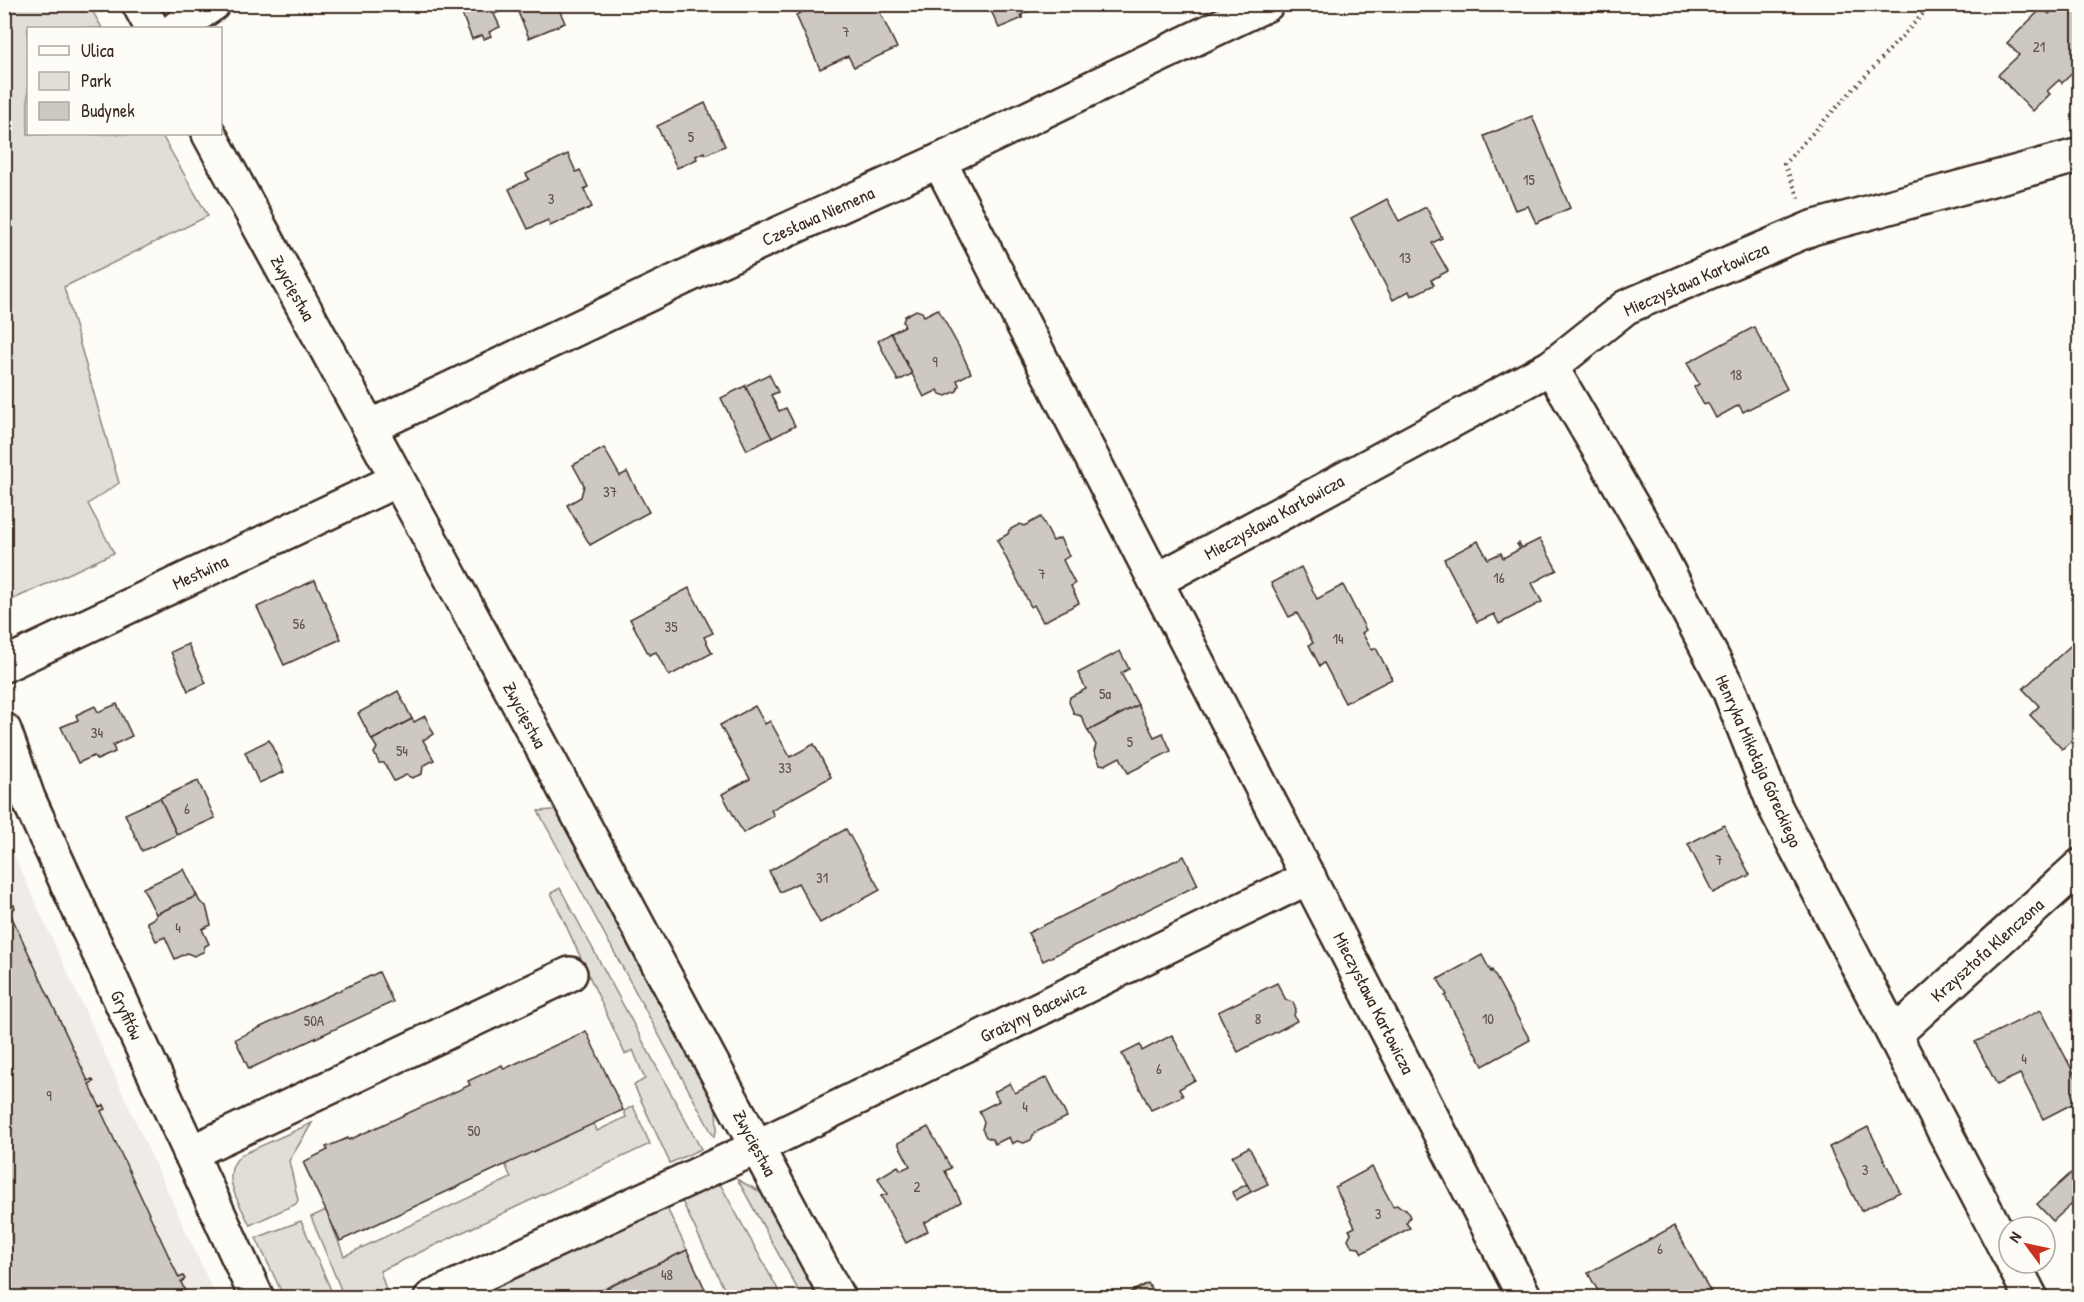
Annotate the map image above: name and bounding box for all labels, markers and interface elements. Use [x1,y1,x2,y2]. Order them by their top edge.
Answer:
house number: 7 [842,21,850,42]
legend [27,27,222,135]
house number: 21 [2033,36,2045,57]
text: Ulica [81,38,114,63]
text: Park [81,68,112,93]
text: Budynek [81,98,135,123]
house number: 5 [688,126,695,147]
house number: 15 [1523,169,1536,190]
street label: Czesława Niemena [758,180,878,252]
house number: 3 [548,188,555,209]
street label: Mieczysława Karłowicza [1620,236,1772,322]
house number: 13 [1399,247,1411,268]
street label: Zwycięstwa [265,251,321,325]
house number: 9 [932,351,938,372]
house number: 18 [1730,364,1742,385]
street label: Mieczysława Karłowicza [1200,468,1348,566]
house number: 37 [603,481,617,502]
street label: Mestwina [168,548,232,596]
house number: 7 [1038,563,1046,584]
house number: 16 [1493,567,1505,588]
house number: 56 [293,613,305,634]
house number: 35 [664,616,678,637]
house number: 14 [1332,628,1344,649]
street label: Henryka Mikołaja Góreckiego [1710,671,1808,851]
street label: Zwycięstwa [497,677,553,753]
house number: 5a [1099,683,1111,704]
house number: 34 [91,722,104,743]
house number: 5 [1127,731,1134,752]
house number: 54 [396,740,408,761]
house number: 33 [778,757,792,778]
house number: 6 [184,798,190,819]
house number: 7 [1715,849,1723,870]
house number: 31 [816,867,828,888]
street label: Krzysztofa Klenczona [1925,893,2049,1007]
house number: 4 [175,917,181,938]
street label: Mieczysława Karłowicza [1327,928,1421,1078]
street label: Grażyny Bacewicz [976,975,1091,1048]
street label: Gryfitów [105,986,149,1044]
house number: 8 [1255,1008,1261,1029]
house number: 10 [1482,1008,1494,1029]
house number: 50A [304,1010,325,1031]
house number: 4 [2021,1048,2027,1069]
house number: 6 [1156,1058,1162,1079]
house number: 9 [46,1085,52,1106]
house number: 4 [1022,1096,1028,1117]
street label: Zwycięstwa [727,1105,783,1181]
house number: 50 [467,1120,481,1141]
house number: 3 [1862,1159,1869,1180]
house number: 2 [913,1176,921,1197]
house number: 3 [1375,1203,1382,1224]
north arrow [1997,1215,2057,1275]
text: N [2003,1227,2026,1246]
house number: 6 [1657,1238,1663,1259]
house number: 48 [661,1264,673,1285]

